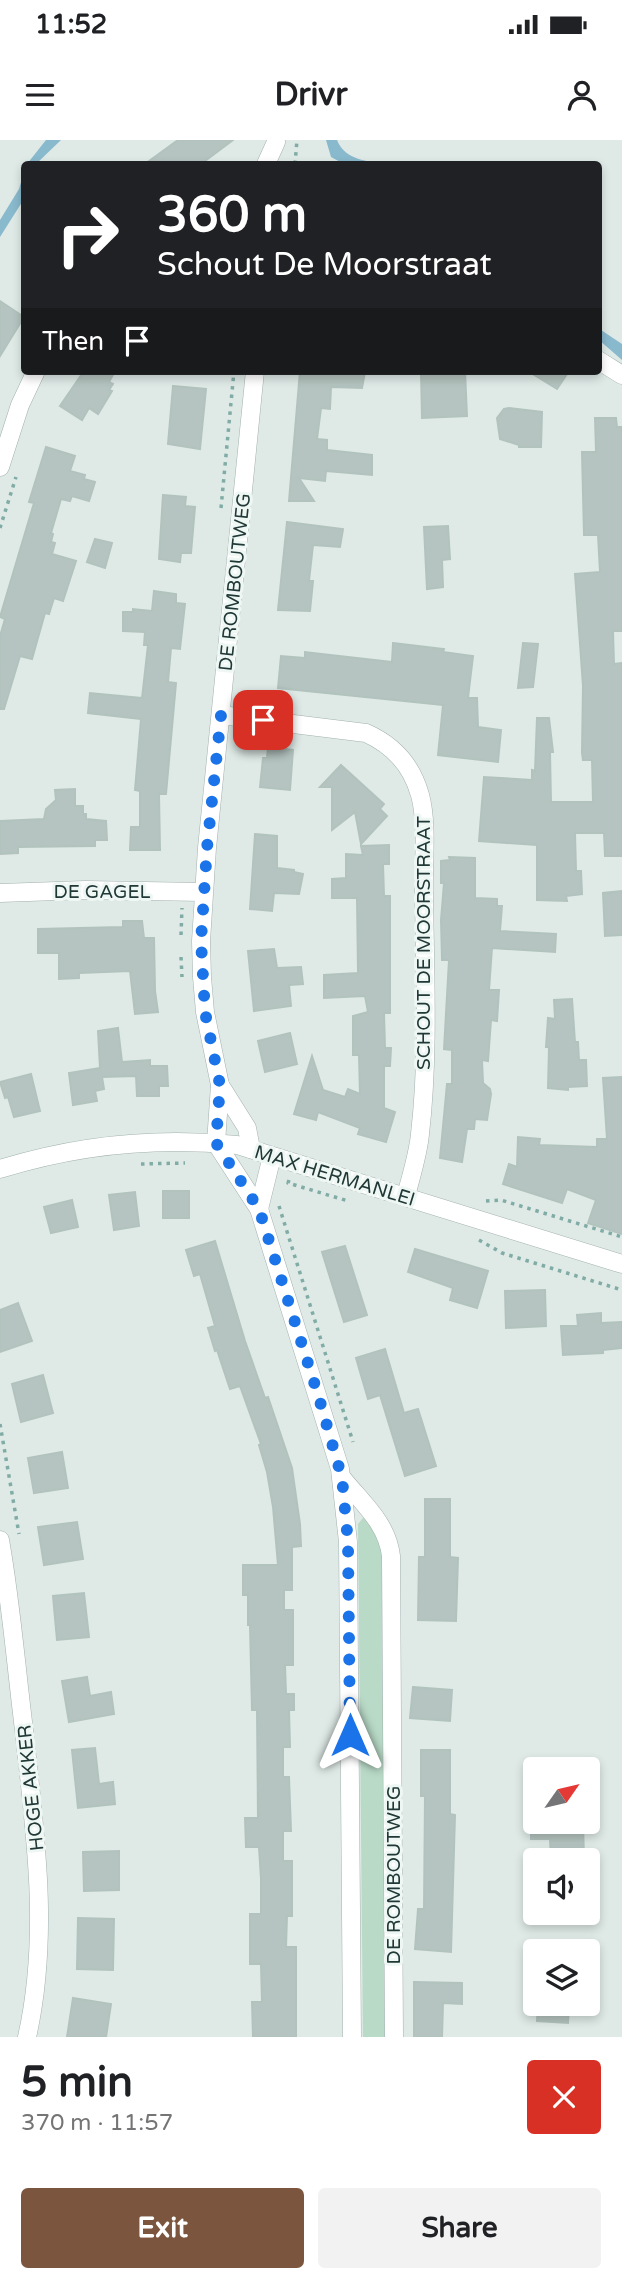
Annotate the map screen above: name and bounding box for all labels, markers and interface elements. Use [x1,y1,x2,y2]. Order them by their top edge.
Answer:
text: 11:52 [35,9,107,40]
icon: menu [21,76,59,114]
text: Drivr [274,76,348,114]
icon: person [563,76,601,114]
text: 360 m [157,186,307,245]
icon: right [42,189,133,280]
text: Schout De Moorstraat [157,246,492,284]
icon: arrive [118,322,156,360]
text: Then [42,326,104,357]
street label: DE ROMBOUTWEG [215,492,255,672]
pin [233,690,293,750]
icon: arrive [244,701,282,739]
street label: SCHOUT DE MOORSTRAAT [413,816,435,1070]
street label: DE GAGEL [53,881,151,903]
street label: MAX HERMANLEI [252,1141,418,1211]
position arrow [313,1698,387,1772]
street label: HOGE AKKER [13,1724,49,1852]
north arrow [523,1757,600,1834]
map controls [523,1757,600,2016]
street label: DE ROMBOUTWEG [383,1786,405,1964]
button: sound [523,1848,600,1925]
button: layers [523,1939,600,2016]
text: 5 min [21,2057,133,2108]
button: close [527,2060,601,2134]
text: 370 m · 11:57 [21,2109,173,2137]
button: Exit [21,2188,304,2268]
button: Share [318,2188,601,2268]

